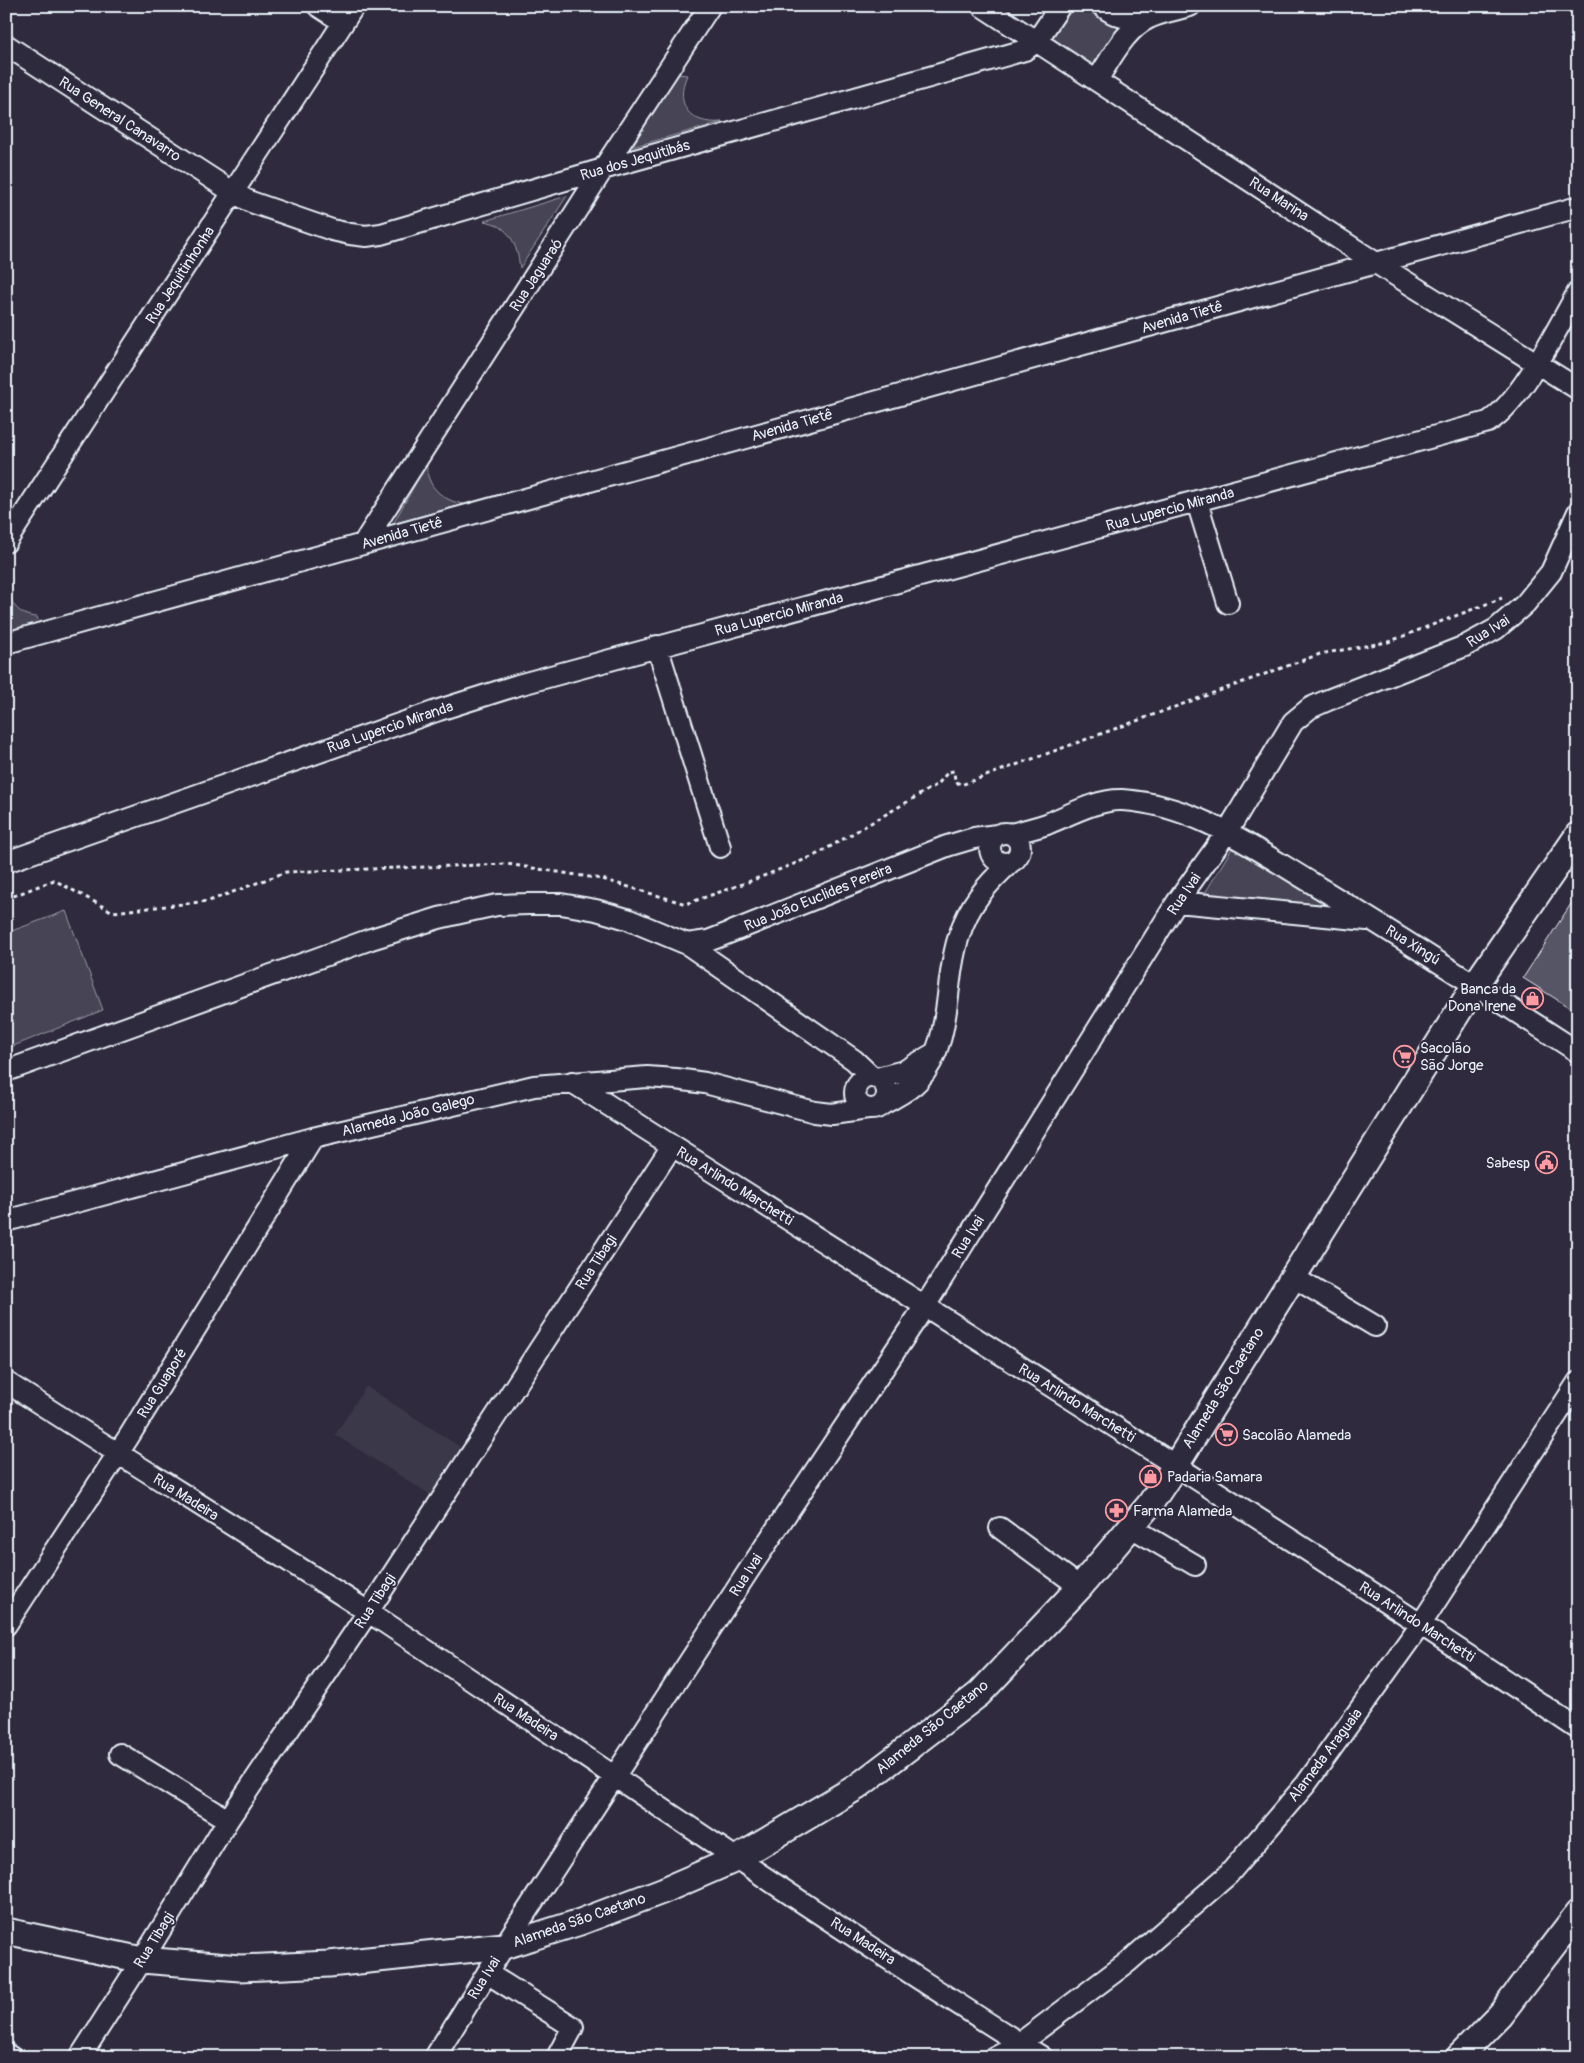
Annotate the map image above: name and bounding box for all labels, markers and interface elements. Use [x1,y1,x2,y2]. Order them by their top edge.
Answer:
street label: Rua General Canavarro [55,73,184,166]
street label: Rua dos Jequitibás [578,136,692,185]
street label: Rua Marina [1245,173,1312,226]
street label: Rua Jequitinhonha [142,223,219,328]
street label: Rua Jaguaraó [506,235,567,315]
street label: Avenida Tietê [1139,297,1225,338]
street label: Avenida Tietê [749,405,835,446]
street label: Rua Lupercio Miranda [1104,483,1236,536]
street label: Avenida Tietê [359,513,445,554]
street label: Rua Lupercio Miranda [713,588,845,641]
street label: Rua Ivai [1463,611,1514,652]
street label: Rua Lupercio Miranda [325,697,456,758]
street label: Rua João Euclides Pereira [741,859,895,936]
street label: Rua Ivai [1163,869,1206,919]
street label: Rua Xingú [1382,921,1444,970]
place label: Banca da Dona Irene [1448,980,1517,1016]
shop icon: Banca da Dona Irene [1520,986,1544,1010]
place label: Sacolão São Jorge [1420,1039,1484,1075]
supermarket icon: Sacolão São Jorge [1392,1045,1416,1069]
street label: Alameda João Galego [340,1090,477,1141]
street label: Rua Arlindo Marchetti [673,1143,797,1230]
public building icon: Sabesp [1534,1151,1558,1175]
place label: Sabesp [1486,1154,1530,1173]
street label: Rua Ivai [948,1212,989,1262]
street label: Rua Tibagi [572,1231,621,1293]
street label: Alameda São Caetano [1178,1324,1268,1452]
street label: Rua Guaporé [133,1345,192,1422]
street label: Rua Arlindo Marchetti [1015,1360,1139,1447]
supermarket icon: Sacolão Alameda [1214,1423,1238,1447]
place label: Sacolão Alameda [1242,1426,1351,1445]
shop icon: Padaria Samara [1139,1465,1163,1489]
place label: Padaria Samara [1167,1468,1263,1487]
street label: Rua Madeira [149,1470,222,1525]
pharmacy icon: Farma Alameda [1105,1499,1129,1523]
place label: Farma Alameda [1133,1502,1232,1521]
street label: Rua Ivai [726,1550,767,1600]
street label: Rua Tibagi [351,1570,400,1632]
street label: Rua Arlindo Marchetti [1355,1578,1479,1667]
street label: Alameda São Caetano [872,1676,992,1779]
street label: Rua Madeira [489,1689,562,1746]
street label: Alameda Araguaia [1284,1705,1367,1806]
street label: Alameda São Caetano [510,1889,648,1952]
street label: Rua Tibagi [130,1909,179,1972]
street label: Rua Madeira [826,1913,899,1970]
street label: Rua Ivai [464,1953,505,2003]

